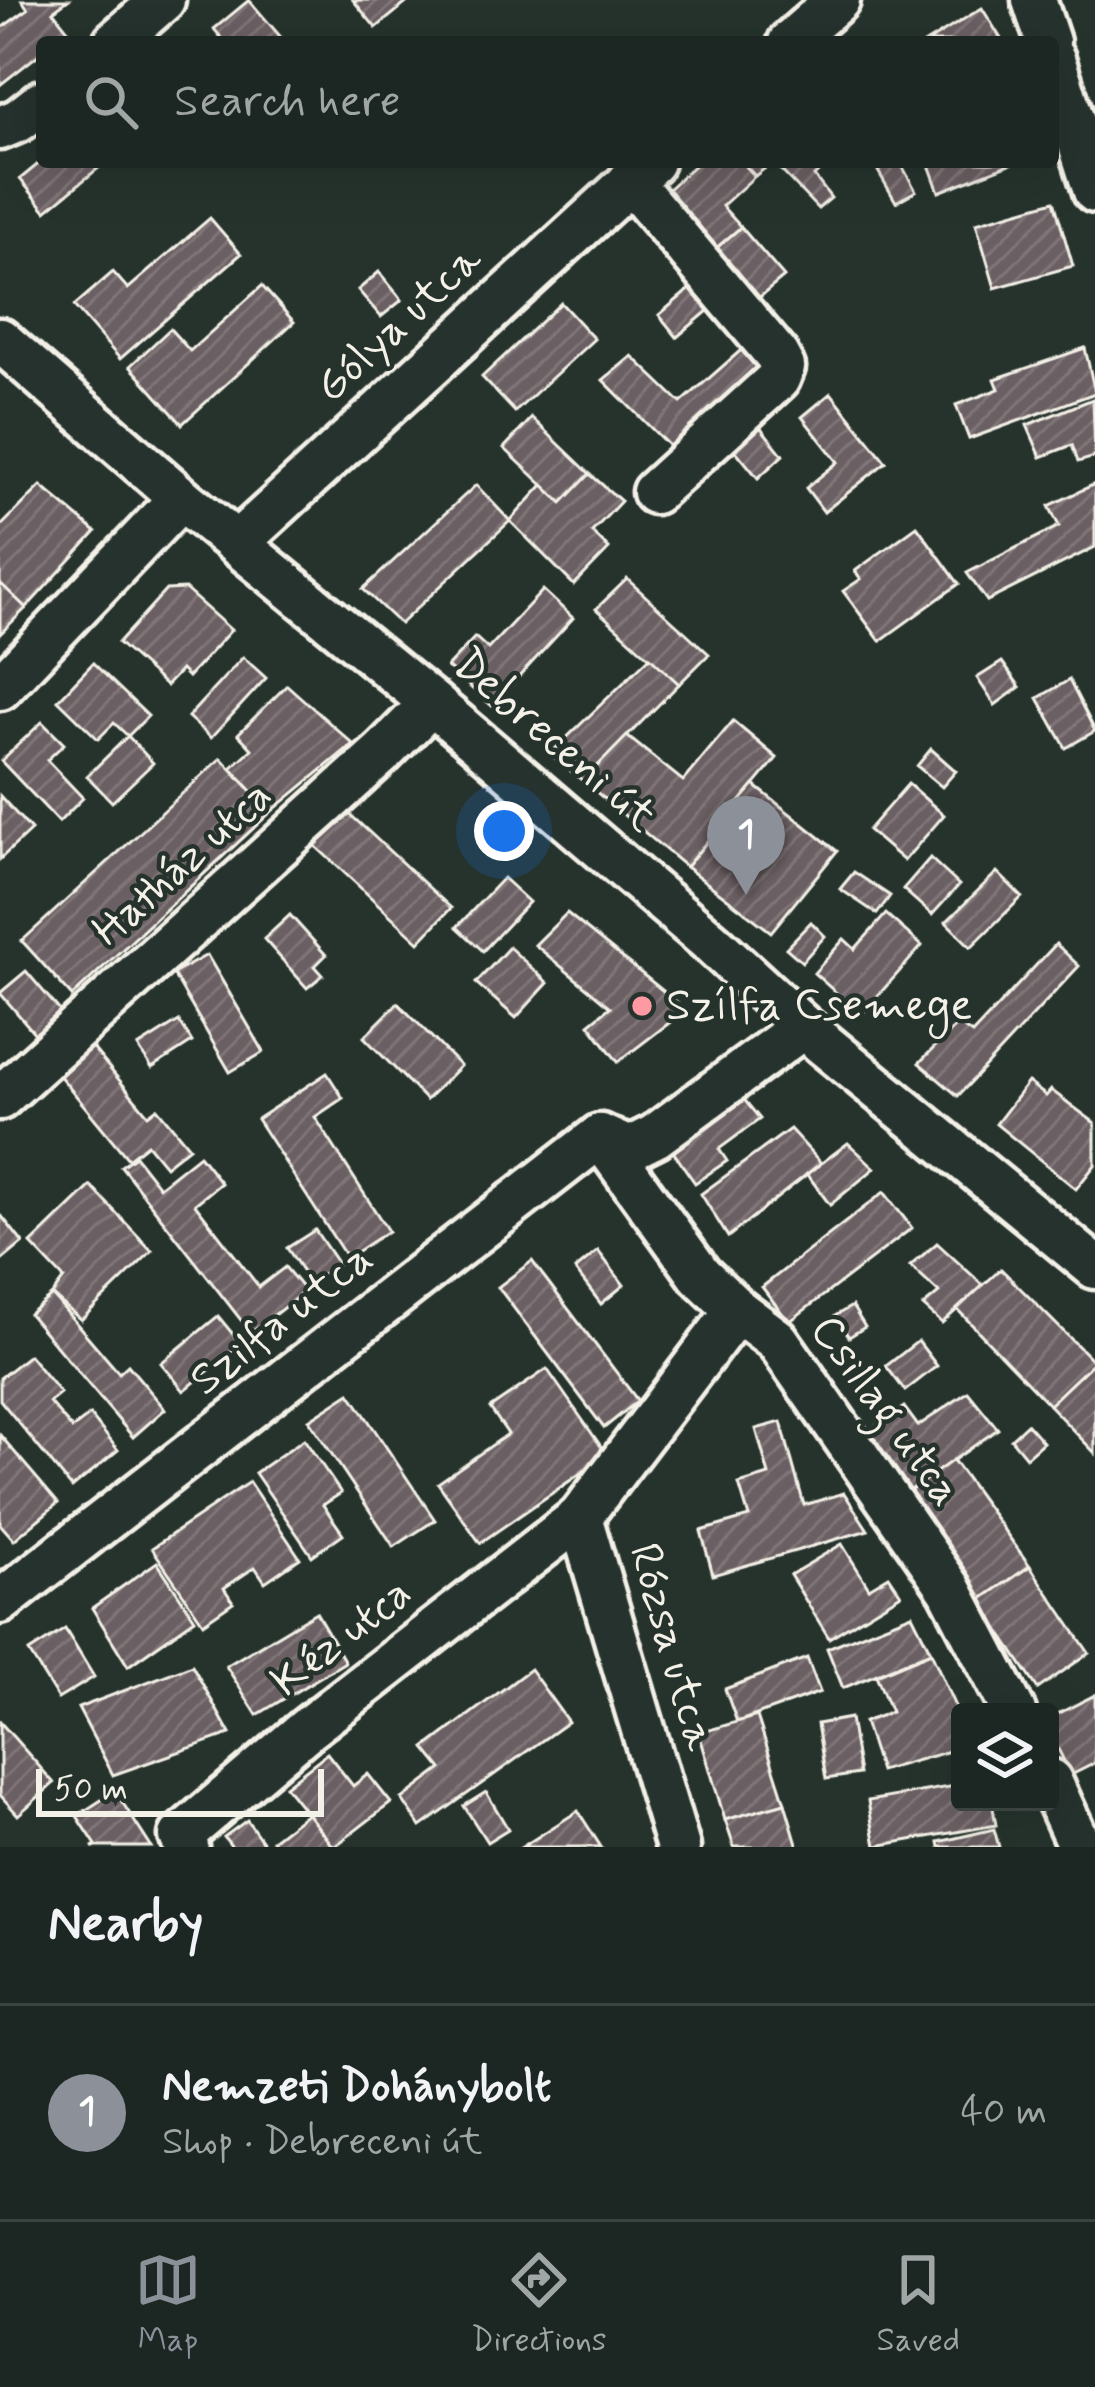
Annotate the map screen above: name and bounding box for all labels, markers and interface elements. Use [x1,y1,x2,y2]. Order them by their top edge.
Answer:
search box [36,36,1059,168]
icon: search [78,69,144,135]
text: Search here [174,73,401,132]
street label: Gólya utca [303,231,496,416]
street label: Debreceni út [439,636,669,846]
street label: Hatház utca [80,768,286,960]
pin: 1 [707,796,785,895]
your location [474,801,534,861]
place label: Szílfa Csemege [666,977,972,1040]
marker: Szílfa Csemege [629,993,655,1019]
street label: Szilfa utca [178,1230,386,1410]
street label: Csillag utca [792,1304,974,1521]
street label: Rózsa utca [613,1537,729,1758]
street label: Kéz utca [260,1565,424,1711]
map controls [951,1703,1059,1811]
button: layers [951,1703,1059,1811]
scale bar [36,1763,324,1816]
text: 50 m [54,1768,128,1812]
text: Nearby [48,1892,203,1958]
text: Nemzeti Dohánybolt [162,2058,551,2117]
text: 1 [78,2087,96,2138]
text: 40 m [960,2087,1047,2138]
text: Shop · Debreceni út [162,2117,483,2168]
tab: Map [135,2247,201,2363]
tab: Directions [471,2247,607,2363]
tab: Saved [877,2247,960,2363]

